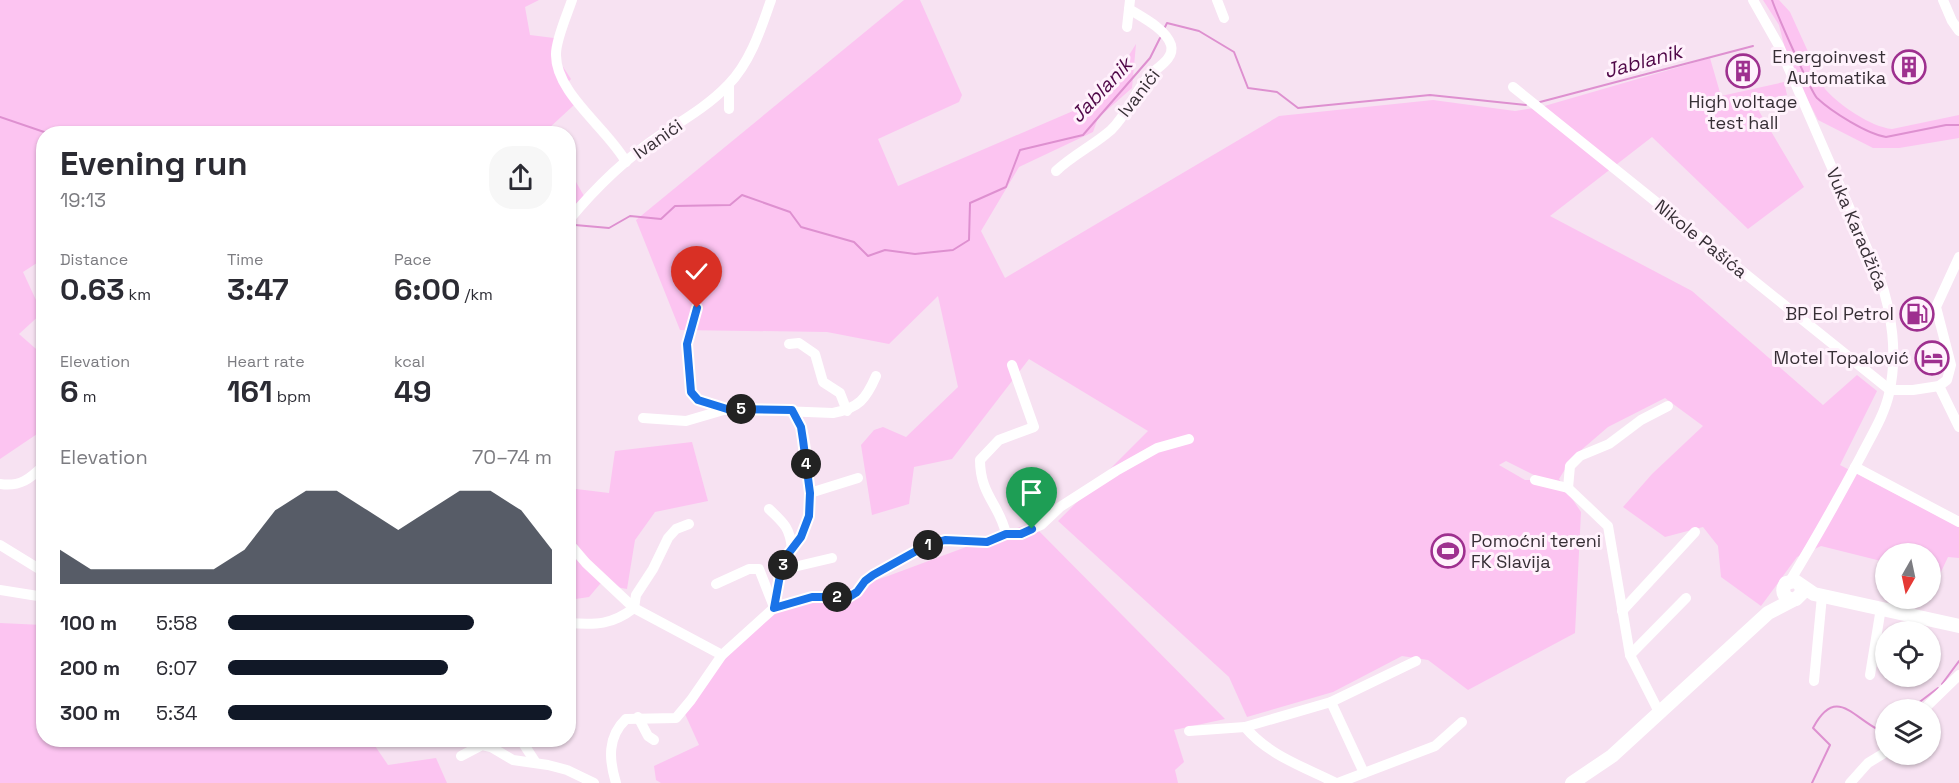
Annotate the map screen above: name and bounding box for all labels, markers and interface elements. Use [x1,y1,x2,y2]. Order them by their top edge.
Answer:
water label: Jablanik [1601,38,1687,84]
place label: Energoinvest Automatika [1772,45,1886,89]
building icon: Energoinvest Automatika [1891,49,1927,85]
water label: Jablanik [1064,50,1139,128]
building icon: High voltage test hall [1725,53,1761,89]
street label: Ivanići [1113,64,1165,121]
place label: High voltage test hall [1689,90,1797,134]
street label: Ivanići [629,113,687,164]
text: Evening run [60,143,248,185]
button: share [489,146,552,209]
street label: Vuka Karadžića [1821,164,1894,294]
text: 19:13 [60,187,106,213]
street label: Nikole Pašića [1650,194,1752,283]
pin [671,246,722,308]
text: Distance [60,249,128,270]
text: Time [227,249,263,270]
text: Pace [394,249,431,270]
icon: check [680,255,713,288]
text: 0.63 [60,270,125,309]
text: 3:47 [227,270,289,309]
text: 6:00 [394,270,460,309]
text: km [125,284,151,305]
text: /km [460,284,493,305]
fuel station icon: BP Eol Petrol [1899,296,1935,332]
place label: BP Eol Petrol [1785,302,1894,325]
hotel icon: Motel Topalović [1914,340,1950,376]
place label: Motel Topalović [1774,346,1909,369]
text: Elevation [60,351,130,372]
text: Heart rate [227,351,305,372]
text: kcal [394,351,425,372]
text: 6 [60,372,79,411]
text: 161 [227,372,273,411]
text: 49 [394,372,432,411]
text: m [79,386,96,407]
text: bpm [273,386,311,407]
pin: 5 [726,394,756,424]
text: 5 [736,398,746,419]
text: Elevation [60,444,148,470]
text: 70–74 m [472,444,552,470]
pin: 4 [791,449,821,479]
text: 4 [801,453,811,474]
pin [1006,467,1057,529]
icon: arrive [1015,476,1048,509]
place label: Pomoćni tereni FK Slavija [1471,529,1601,573]
pin: 1 [913,530,943,560]
sports icon: Pomoćni tereni FK Slavija [1430,533,1466,569]
text: 1 [924,534,932,555]
north arrow [1875,543,1941,609]
map controls [1875,543,1941,765]
pin: 3 [768,550,798,580]
text: 3 [778,554,788,575]
pin: 2 [822,582,852,612]
text: 2 [832,586,842,607]
text: 100 m [60,610,117,636]
text: 5:58 [156,610,197,636]
button: locate [1875,621,1941,687]
text: 200 m [60,655,120,681]
text: 6:07 [156,655,197,681]
button: layers [1875,699,1941,765]
text: 300 m [60,700,120,726]
text: 5:34 [156,700,198,726]

